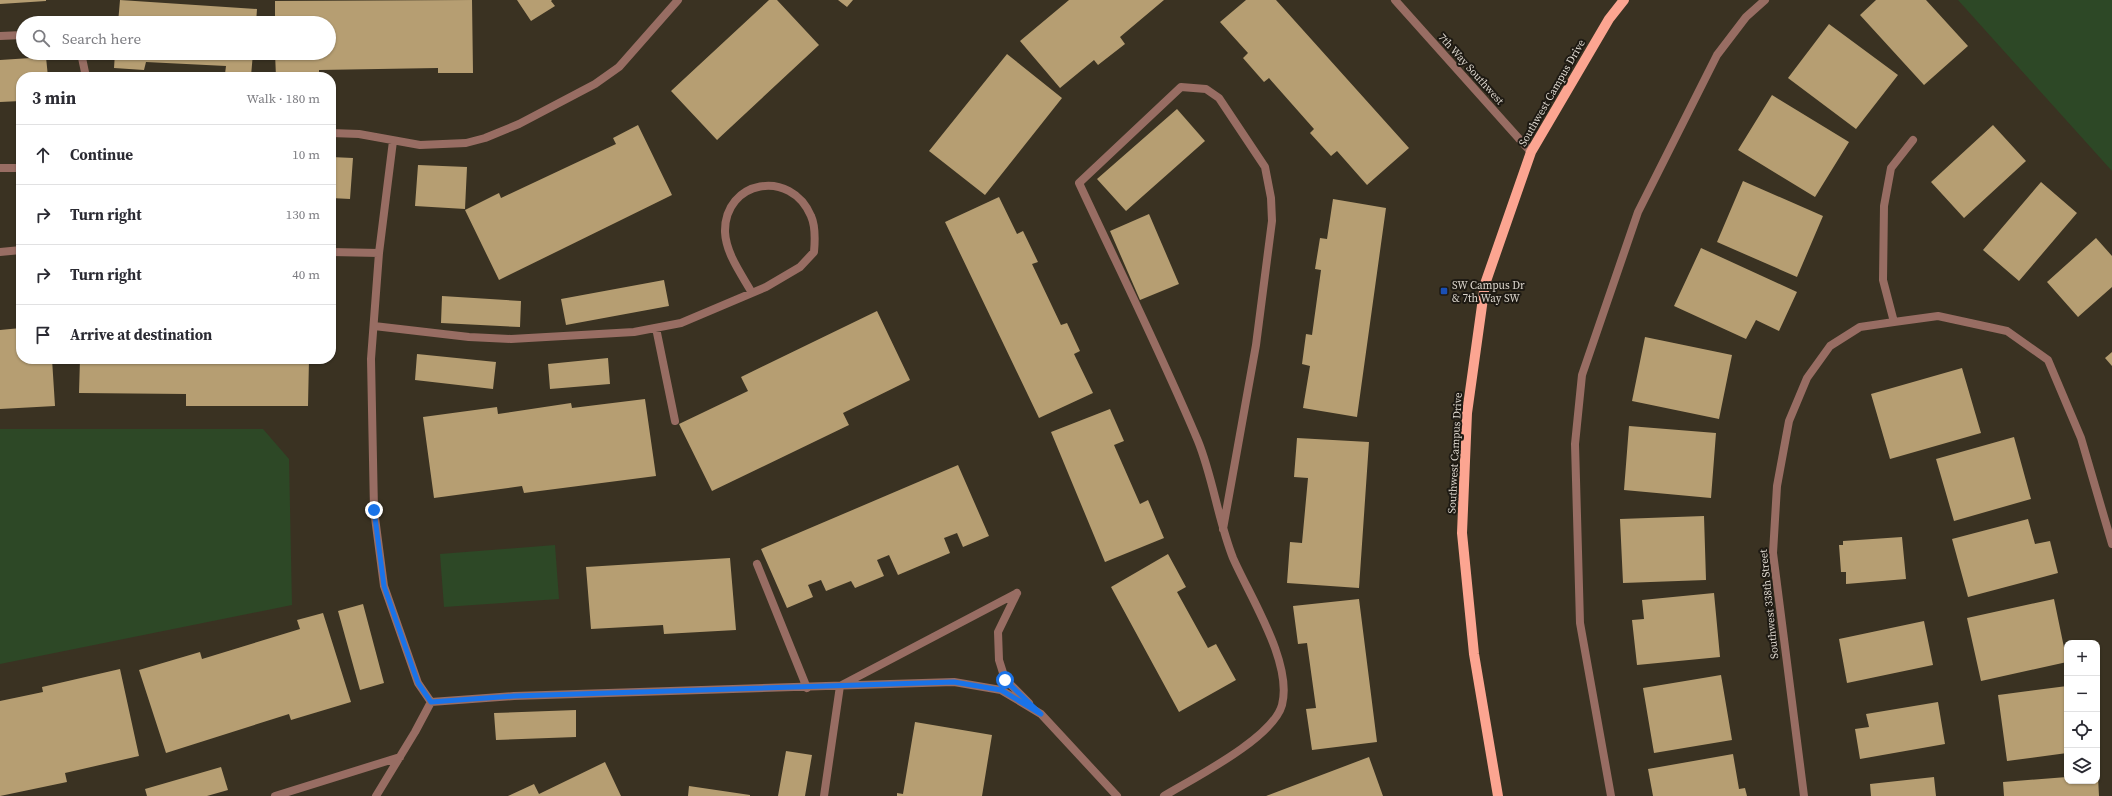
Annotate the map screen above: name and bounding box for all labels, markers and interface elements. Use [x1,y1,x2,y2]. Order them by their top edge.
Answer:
search box [16,16,336,60]
icon: search [30,27,52,49]
text: Search here [62,28,141,49]
street label: 7th Way Southwest [1435,30,1507,108]
street label: Southwest Campus Drive [1515,36,1589,149]
text: 3 min [32,86,76,110]
text: Walk · 180 m [247,90,320,107]
icon: ahead [32,144,54,166]
text: Continue [70,144,133,165]
text: 10 m [292,146,320,163]
icon: right [32,204,54,226]
text: Turn right [70,204,142,225]
text: 130 m [286,206,320,223]
icon: right [32,264,54,286]
text: Turn right [70,264,142,285]
text: 40 m [292,266,320,283]
place label: SW Campus Dr & 7th Way SW [1452,278,1525,306]
marker: SW Campus Dr & 7th Way SW [1439,286,1449,296]
icon: arrive [32,324,54,346]
text: Arrive at destination [70,324,212,345]
street label: Southwest Campus Drive [1444,392,1466,514]
route end [365,501,383,519]
street label: Southwest 338th Street [1756,548,1782,660]
map controls [2064,640,2100,784]
button: + [2064,640,2100,676]
route start [996,671,1014,689]
button: − [2064,676,2100,712]
button: locate [2064,712,2100,748]
button: layers [2064,748,2100,784]

